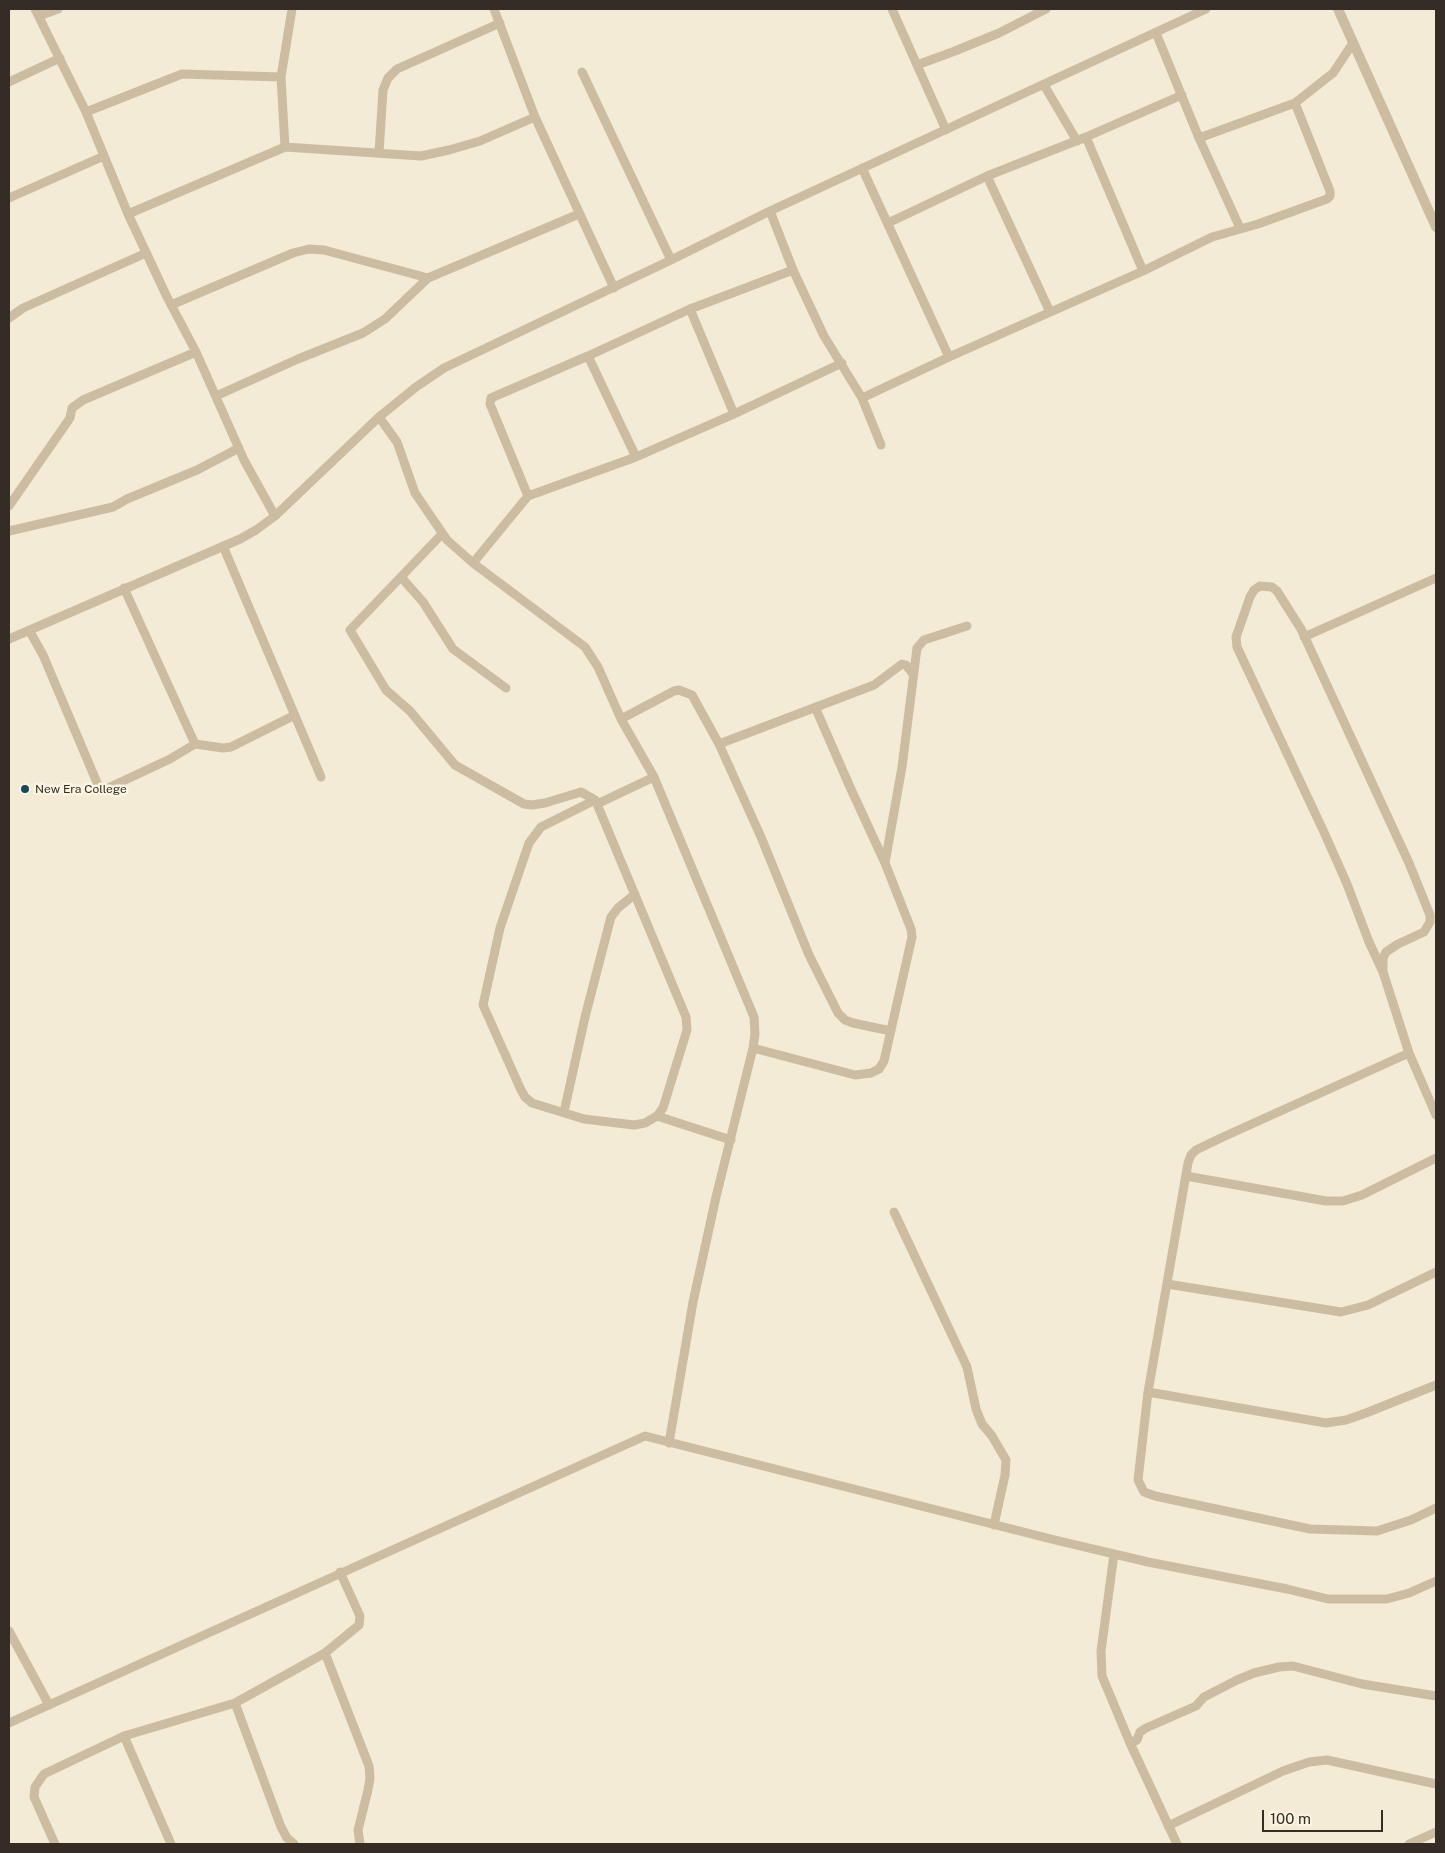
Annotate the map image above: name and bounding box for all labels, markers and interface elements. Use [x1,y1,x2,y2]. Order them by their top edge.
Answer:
place label: New Era College [35,782,127,796]
marker: New Era College [19,783,31,795]
scale bar [1265,1800,1386,1832]
text: 100 m [1270,1810,1311,1827]

